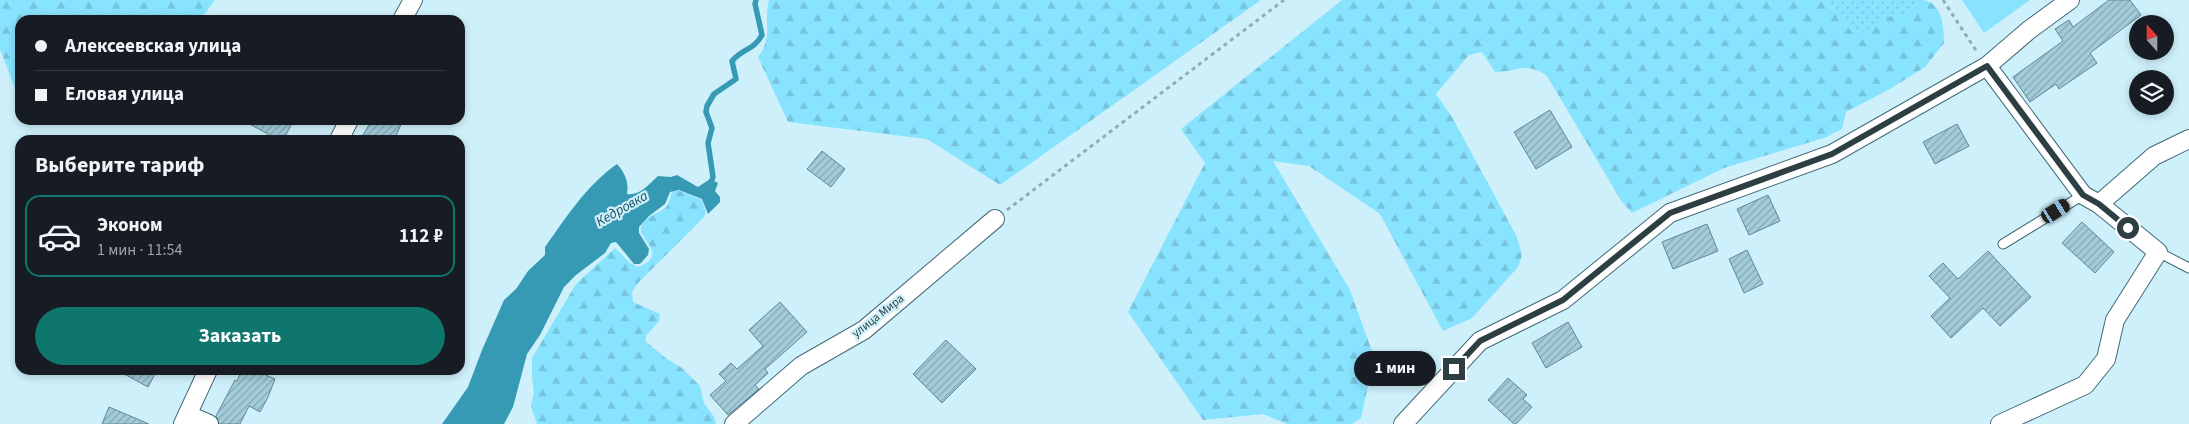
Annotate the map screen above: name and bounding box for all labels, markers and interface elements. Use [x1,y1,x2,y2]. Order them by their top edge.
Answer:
north arrow [2129,15,2174,60]
map controls [2129,15,2174,115]
text: Алексеевская улица [65,33,241,60]
button: layers [2129,70,2174,115]
text: Еловая улица [65,81,184,108]
text: Выберите тариф [35,149,205,181]
water label: Кедровка [592,186,652,232]
car [2039,197,2072,225]
text: Эконом [97,212,163,239]
icon: car [37,214,82,259]
route start [2117,217,2139,239]
text: 112 ₽ [399,223,443,250]
text: 1 мин · 11:54 [97,239,183,261]
street label: улица Мира [848,290,908,342]
button: Заказать [35,307,445,365]
callout: 1 мин [1354,352,1436,386]
text: 1 мин [1375,357,1415,379]
route end [1443,358,1465,380]

